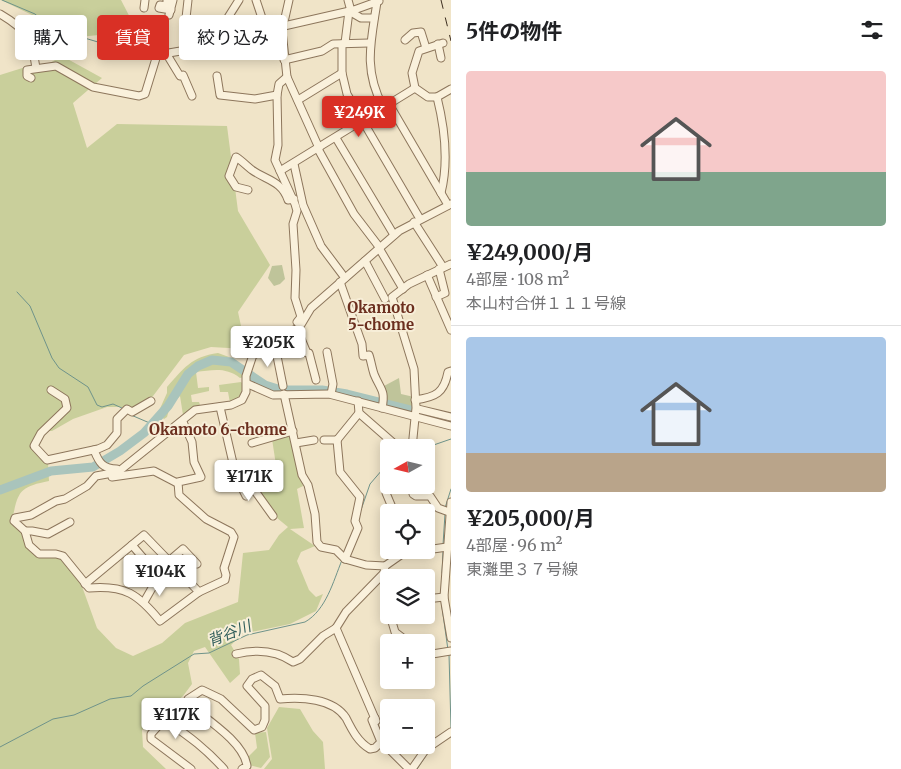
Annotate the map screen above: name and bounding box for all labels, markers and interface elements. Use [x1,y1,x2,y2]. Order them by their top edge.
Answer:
chip: 購入 [15,15,87,60]
chip: 賃貸 [97,15,169,60]
chip: 絞り込み [179,15,287,60]
icon: filters [858,16,886,44]
text: 5件の物件 [466,18,562,45]
pin: ¥249K [324,96,394,138]
text: ¥249K [333,102,385,122]
icon: home [631,104,721,194]
text: ¥249,000/月 [466,239,593,266]
text: 4部屋 · 108 m² [466,269,569,289]
text: 本山村合併１１１号線 [466,293,626,313]
district label: Okamoto 5-chome [347,298,415,334]
pin: ¥205K [233,326,303,368]
text: ¥205K [242,332,294,352]
icon: home [631,369,721,459]
district label: Okamoto 6-chome [149,420,287,439]
north arrow [380,439,435,494]
map controls [380,439,435,754]
pin: ¥171K [214,460,284,502]
text: ¥171K [225,466,273,486]
button: locate [380,504,435,559]
text: ¥205,000/月 [466,505,595,532]
text: 4部屋 · 96 m² [466,535,562,555]
pin: ¥104K [125,554,195,597]
text: 東灘里３７号線 [466,559,578,579]
text: ¥104K [134,561,186,581]
button: layers [380,569,435,624]
water label: 背谷川 [205,615,255,650]
button: + [380,634,435,689]
pin: ¥117K [141,698,211,740]
button: − [380,699,435,754]
text: ¥117K [152,704,200,724]

